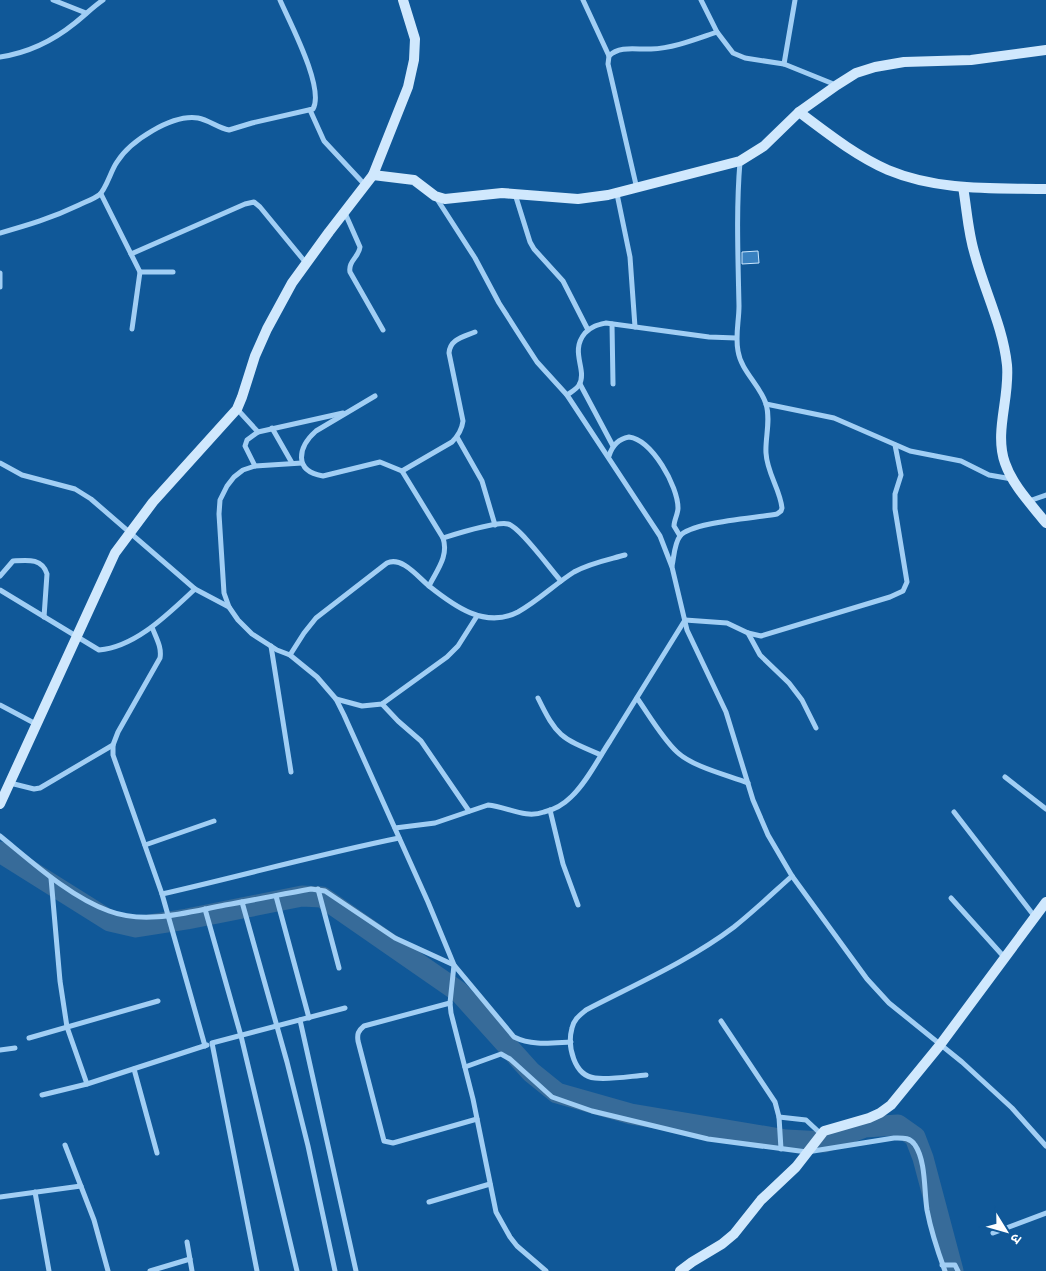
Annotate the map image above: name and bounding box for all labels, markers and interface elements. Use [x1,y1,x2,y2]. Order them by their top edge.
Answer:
north arrow [981,1206,1031,1256]
text: उ [1006,1230,1026,1248]

